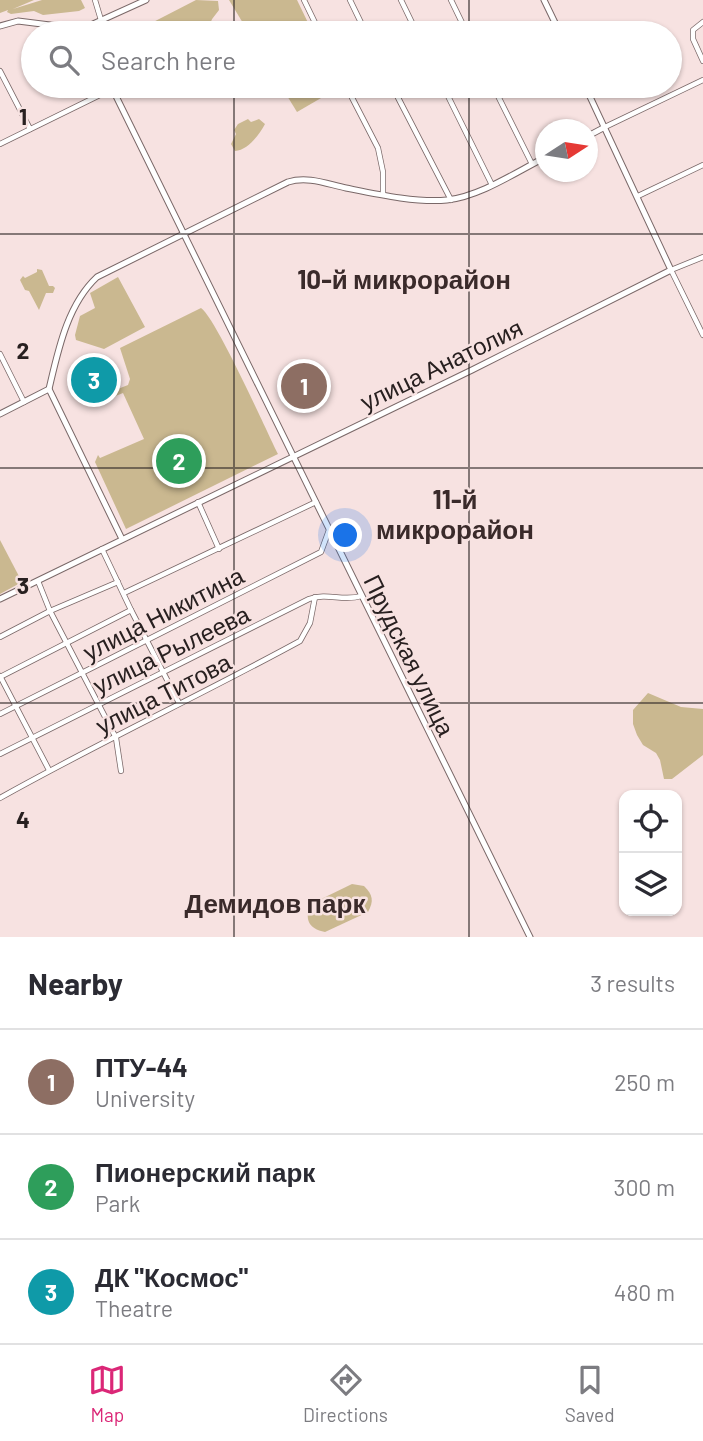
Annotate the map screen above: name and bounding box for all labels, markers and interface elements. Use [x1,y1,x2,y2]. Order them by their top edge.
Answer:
search box [21,21,682,98]
icon: search [45,41,83,79]
text: Search here [101,44,236,75]
text: 1 [19,102,27,130]
north arrow [535,119,598,182]
district label: 10-й микрорайон [297,263,511,294]
street label: улица Анатолия [355,312,527,416]
text: 2 [17,336,29,364]
pin: 3 [71,354,117,406]
pin: 1 [281,360,327,412]
pin: 2 [156,435,202,487]
district label: 11-й микрорайон [376,483,534,544]
your location [328,518,362,552]
street label: улица Никитина [78,560,249,666]
street label: Прудская улица [358,570,462,741]
text: 3 [17,571,29,599]
street label: улица Рылеева [88,598,255,699]
street label: улица Титова [91,646,236,739]
map controls [619,790,682,916]
button: locate [619,790,682,853]
text: 4 [16,805,30,833]
button: layers [619,853,682,916]
district label: Демидов парк [185,887,366,918]
text: Nearby [28,965,123,1001]
text: 3 results [590,969,675,997]
text: ПТУ-44 [95,1051,188,1082]
text: 1 [47,1068,55,1096]
text: 250 m [614,1068,675,1096]
text: University [95,1084,195,1112]
text: Пионерский парк [95,1156,315,1187]
text: 2 [45,1173,57,1201]
text: 300 m [614,1173,675,1201]
text: Park [95,1189,140,1217]
text: ДК "Космос" [95,1261,248,1292]
text: 3 [45,1278,57,1306]
text: 480 m [614,1278,675,1306]
text: Theatre [95,1294,173,1322]
tab: Map [88,1361,126,1426]
tab: Directions [303,1361,388,1426]
tab: Saved [565,1361,615,1426]

